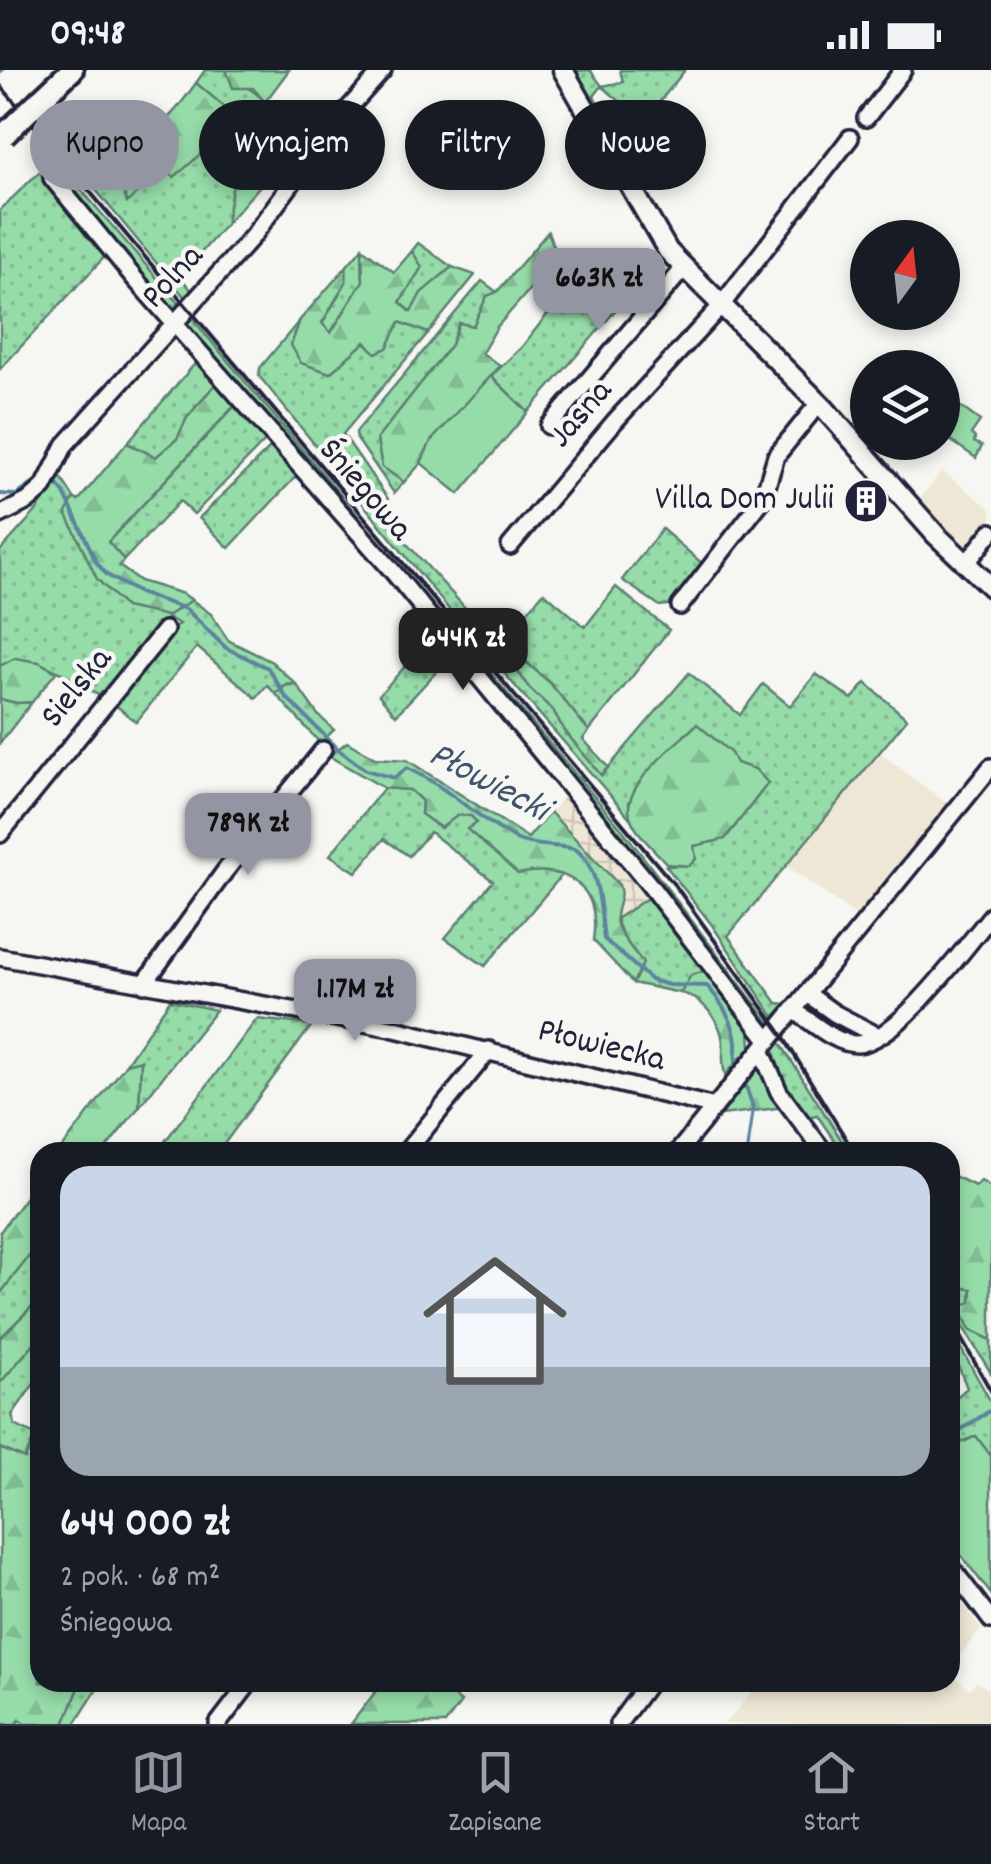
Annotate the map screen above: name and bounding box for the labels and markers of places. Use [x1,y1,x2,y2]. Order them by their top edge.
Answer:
pin: 663K zł [507,248,691,333]
place label: Villa Dom Julii [655,476,834,526]
building icon: Villa Dom Julii [843,478,889,524]
pin: 644K zł [371,608,555,693]
pin: 789K zł [156,793,340,878]
pin: 1.17M zł [252,959,458,1044]

